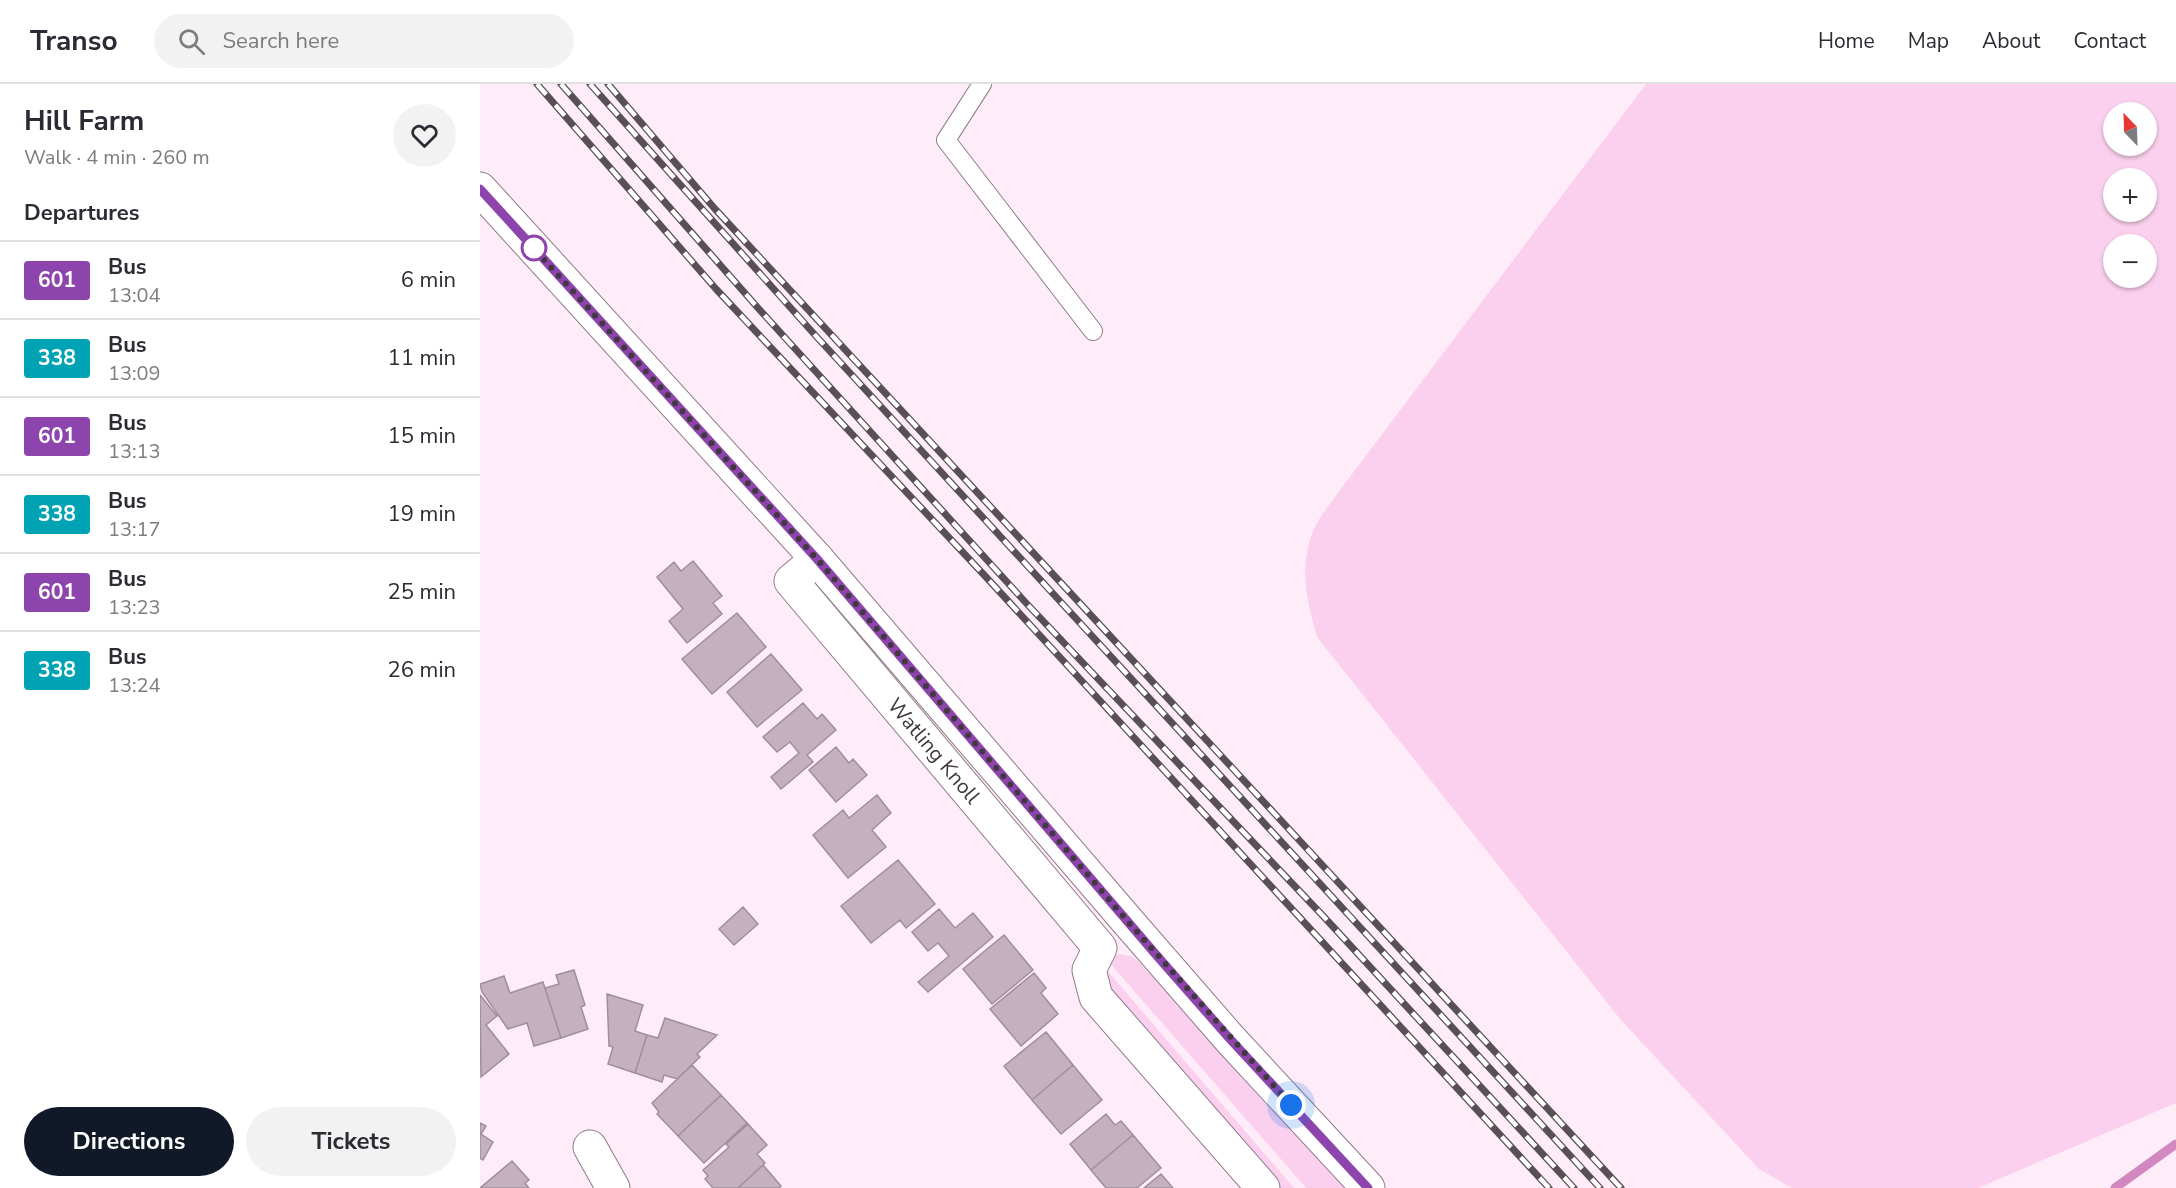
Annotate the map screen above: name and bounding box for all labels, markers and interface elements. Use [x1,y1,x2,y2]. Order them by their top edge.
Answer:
search box [154,14,574,68]
text: Transo [30,22,118,60]
icon: search [175,25,208,58]
text: Search here [223,26,339,56]
text: Home [1818,27,1875,55]
text: Map [1908,27,1949,55]
text: About [1982,27,2040,55]
text: Contact [2073,27,2146,55]
text: Hill Farm [24,102,144,140]
north arrow [2103,102,2157,156]
map controls [2103,102,2157,288]
button: heart [393,104,456,167]
text: Walk · 4 min · 260 m [24,144,210,171]
button: + [2103,168,2157,222]
text: Departures [24,198,139,228]
button: − [2103,234,2157,288]
unlabelled marker [521,235,547,261]
text: Bus [108,252,147,282]
text: 6 min [401,265,456,295]
text: 601 [38,266,76,294]
text: 13:04 [108,282,161,309]
text: Bus [108,330,147,360]
text: 11 min [388,343,456,373]
text: 338 [38,344,76,372]
text: 13:09 [108,360,161,387]
text: Bus [108,408,147,438]
text: 15 min [388,421,456,451]
text: 601 [38,422,76,450]
text: 13:13 [108,438,161,465]
text: Bus [108,486,147,516]
text: 19 min [388,499,456,529]
text: 338 [38,500,76,528]
text: 13:17 [108,516,161,543]
text: Bus [108,564,147,594]
text: 25 min [388,577,456,607]
text: 601 [38,578,76,606]
text: 13:23 [108,594,161,621]
text: Bus [108,642,147,672]
text: 26 min [388,655,456,685]
text: 338 [38,656,76,684]
text: 13:24 [108,672,161,699]
street label: Watling Knoll [881,692,987,810]
your location [1276,1090,1306,1120]
button: Directions [24,1107,234,1176]
button: Tickets [246,1107,456,1176]

